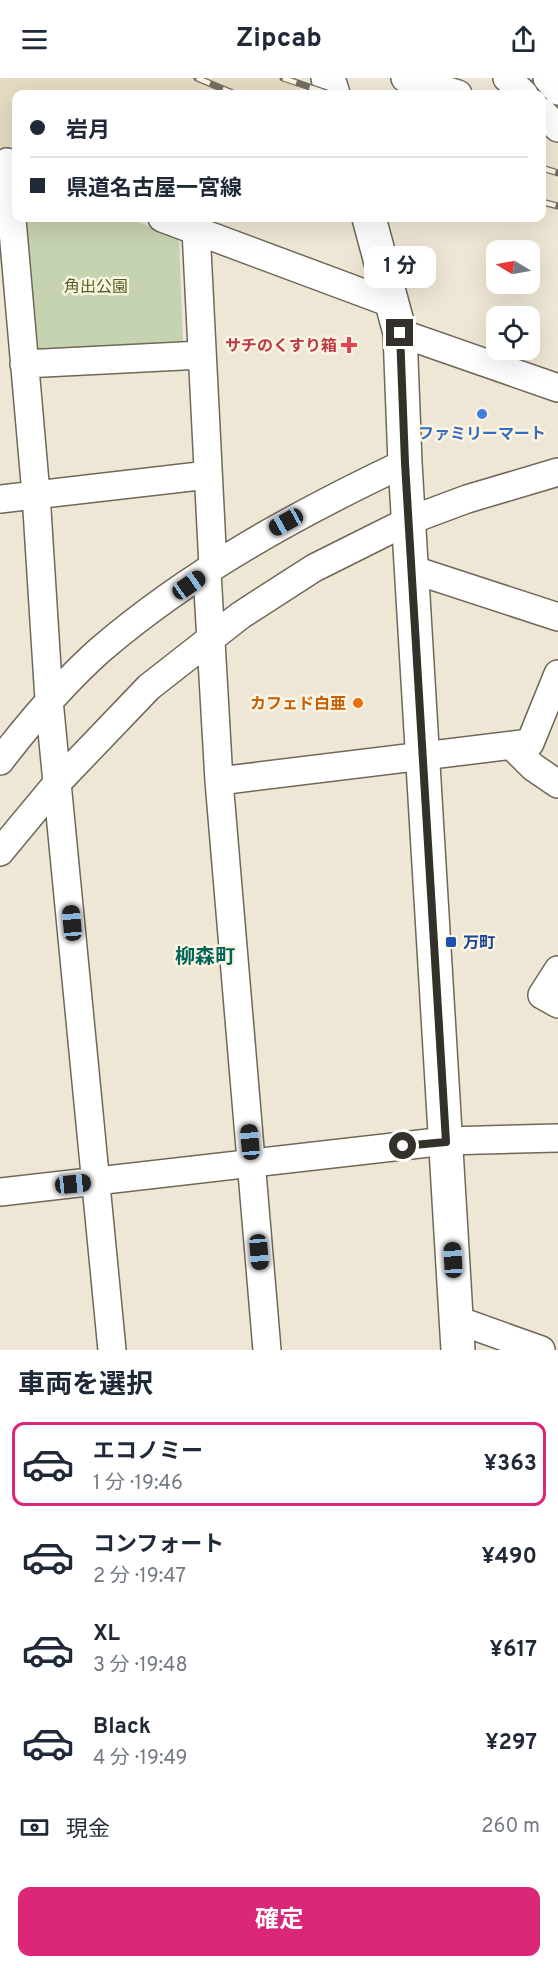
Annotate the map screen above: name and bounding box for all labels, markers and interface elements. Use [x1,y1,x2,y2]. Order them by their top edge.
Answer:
text: Zipcab [236,22,322,56]
icon: menu [18,23,51,56]
icon: share [507,23,540,56]
text: 岩月 [66,118,110,145]
text: 県道名古屋一宮線 [66,176,242,203]
north arrow [486,240,540,294]
map controls [486,240,540,360]
callout: 1 分 [364,246,436,288]
text: 1 分 [384,254,417,280]
park label: 角出公園 [64,278,128,298]
button: locate [486,306,540,360]
route end [386,319,413,346]
place label: サチのくすり箱 [225,337,337,357]
marker: サチのくすり箱 [342,338,356,352]
marker: ファミリーマート [475,407,489,421]
place label: ファミリーマート [418,425,546,445]
car [266,505,306,539]
car [169,567,209,603]
place label: カフェド白亜 [250,695,346,715]
marker: カフェド白亜 [351,696,365,710]
car [61,904,83,942]
place label: 万町 [463,934,495,954]
marker: 万町 [444,935,458,949]
district label: 柳森町 [175,945,235,971]
car [239,1123,261,1161]
route start [389,1132,416,1159]
car [54,1173,92,1195]
car [248,1233,270,1271]
car [443,1242,463,1278]
text: 車両を選択 [18,1369,153,1403]
icon: car [21,1437,75,1491]
text: エコノミー [93,1439,203,1466]
text: ¥363 [484,1451,537,1478]
text: 1 分 · 19:46 [93,1471,183,1497]
icon: car [21,1530,75,1584]
text: コンフォート [93,1532,224,1559]
text: ¥490 [481,1544,537,1571]
text: 2 分 · 19:47 [93,1564,186,1590]
text: XL [93,1621,120,1648]
icon: car [21,1623,75,1677]
text: ¥617 [490,1637,537,1664]
text: 3 分 · 19:48 [93,1653,188,1679]
text: Black [93,1714,151,1741]
icon: car [21,1716,75,1770]
text: ¥297 [485,1730,537,1757]
text: 4 分 · 19:49 [93,1746,187,1772]
icon: cash [18,1811,51,1844]
text: 260 m [481,1814,540,1840]
text: 現金 [66,1817,110,1844]
button: 確定 [18,1887,540,1956]

